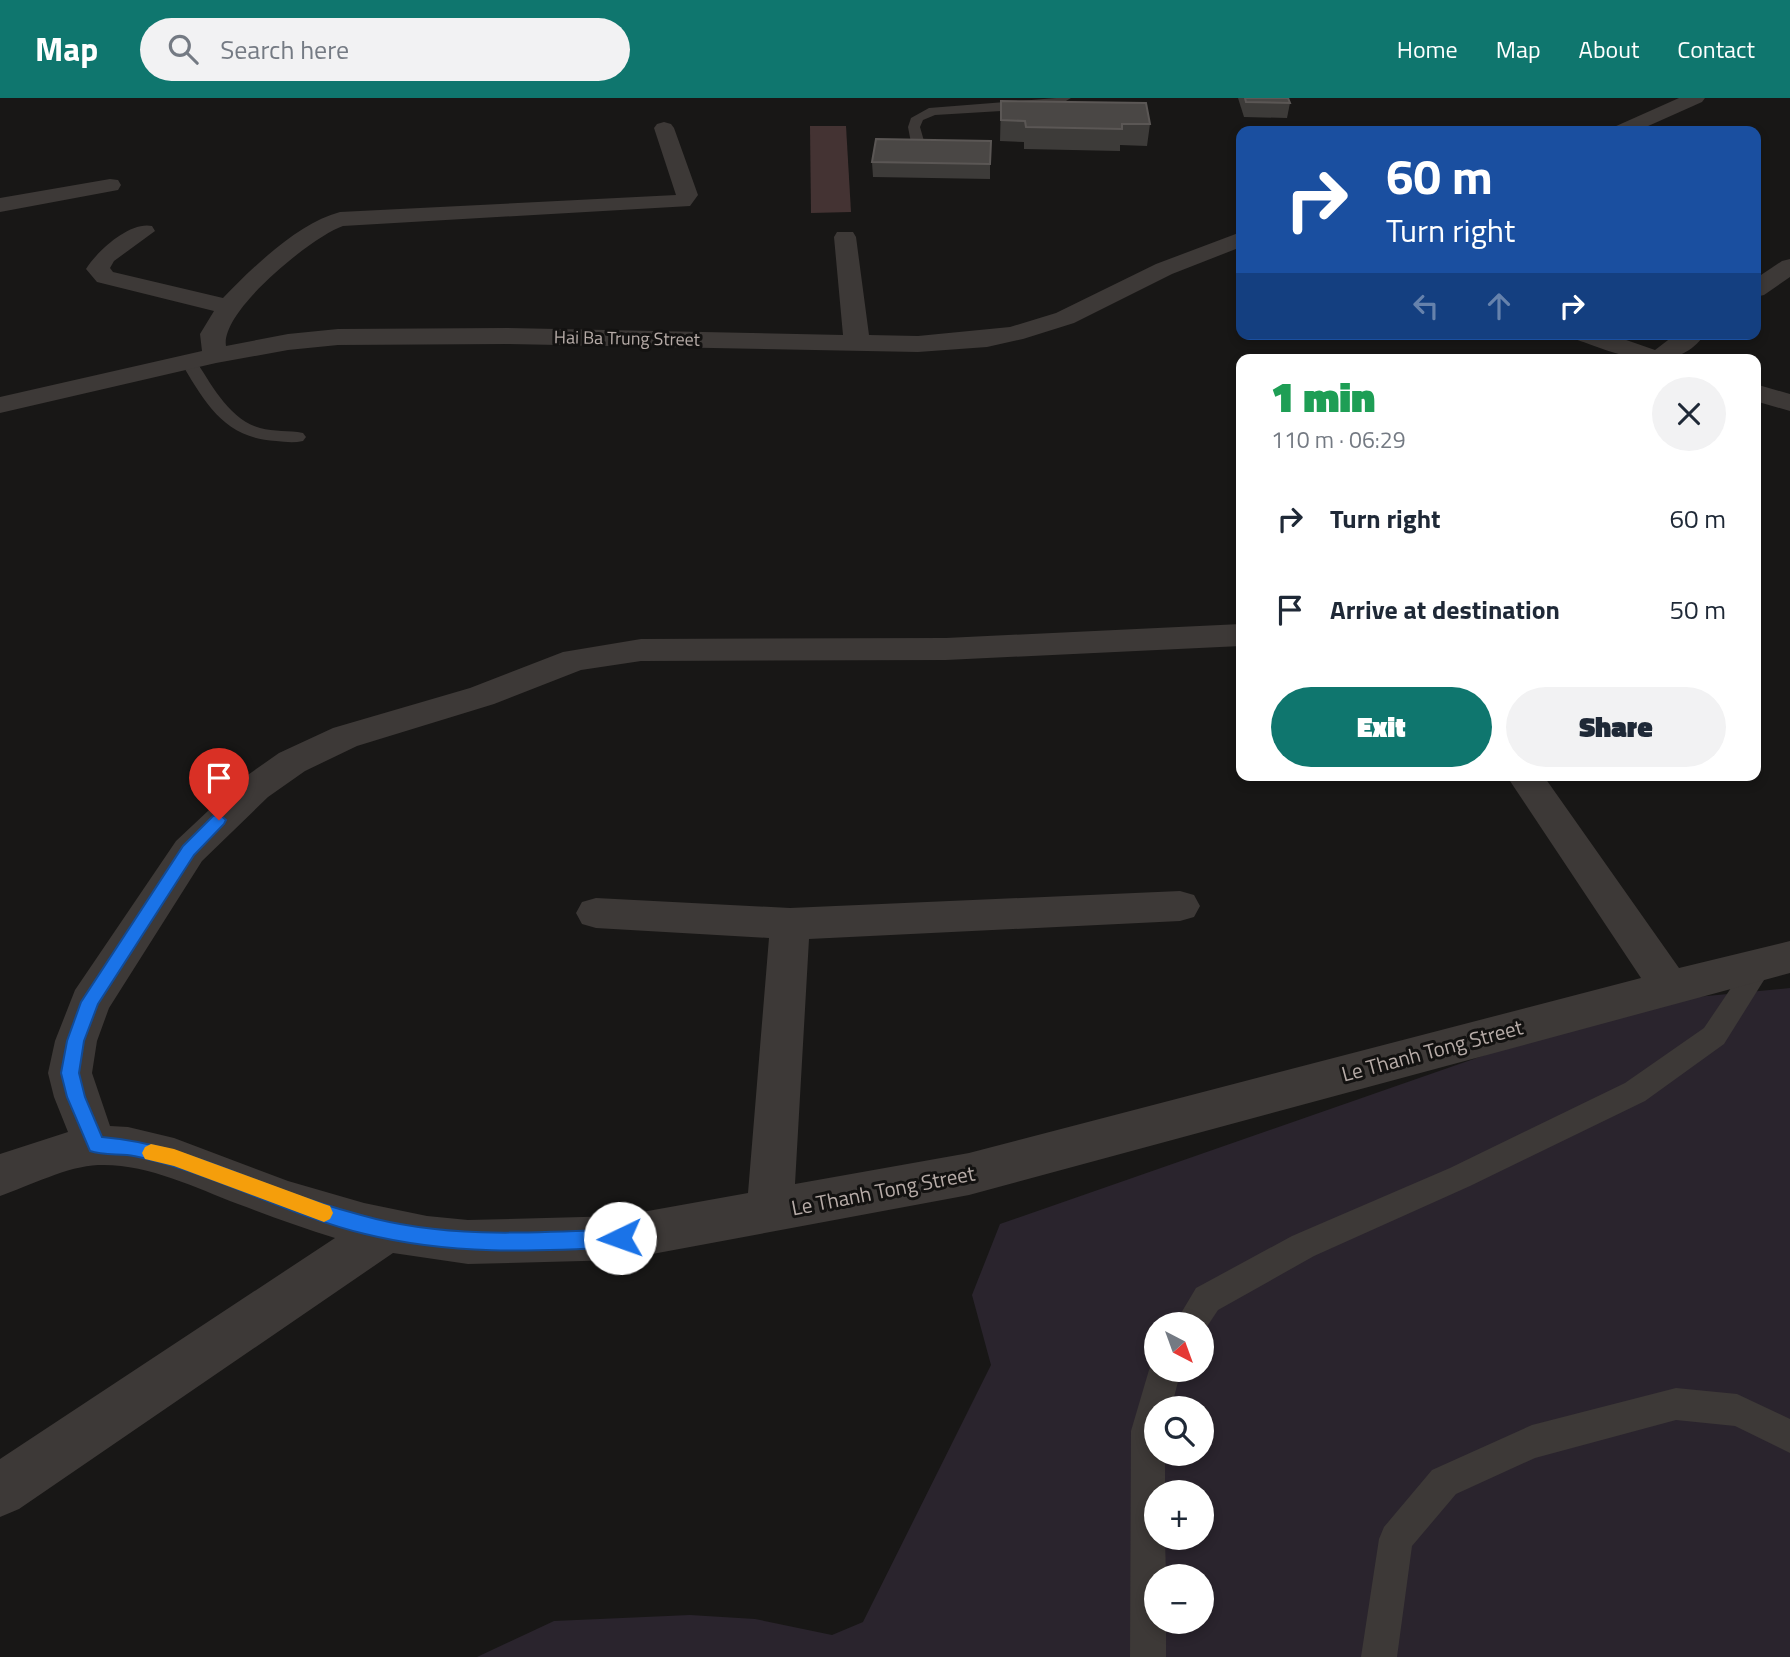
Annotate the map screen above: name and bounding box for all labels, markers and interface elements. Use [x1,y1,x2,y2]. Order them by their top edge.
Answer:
search box [140,18,630,81]
text: Map [35,24,98,74]
icon: search [164,30,202,68]
text: Search here [220,30,349,69]
text: Home [1397,31,1458,67]
text: Map [1496,31,1541,67]
text: About [1579,31,1639,67]
text: Contact [1677,31,1755,67]
text: 60 m [1386,138,1493,213]
icon: right [1271,154,1362,245]
text: Turn right [1386,206,1515,254]
icon: left [1407,287,1445,325]
icon: ahead [1480,287,1518,325]
icon: right [1553,287,1591,325]
street label: Hai Ba Trung Street [554,323,701,353]
text: 1 min [1271,364,1375,428]
button: close [1652,377,1726,451]
text: 110 m · 06:29 [1271,422,1406,457]
text: Turn right [1330,499,1441,538]
text: 60 m [1669,499,1726,538]
icon: right [1271,500,1309,538]
text: Arrive at destination [1330,590,1560,629]
text: 50 m [1669,590,1726,629]
icon: arrive [1271,591,1309,629]
button: Exit [1271,687,1492,767]
button: Share [1506,687,1726,767]
pin [189,748,249,820]
icon: arrive [200,759,238,797]
street label: Le Thanh Tong Street [1338,1010,1527,1090]
street label: Le Thanh Tong Street [789,1156,978,1223]
position arrow [583,1201,657,1275]
north arrow [1144,1312,1214,1382]
map controls [1144,1312,1214,1634]
button: search [1144,1396,1214,1466]
button: + [1144,1480,1214,1550]
button: − [1144,1564,1214,1634]

